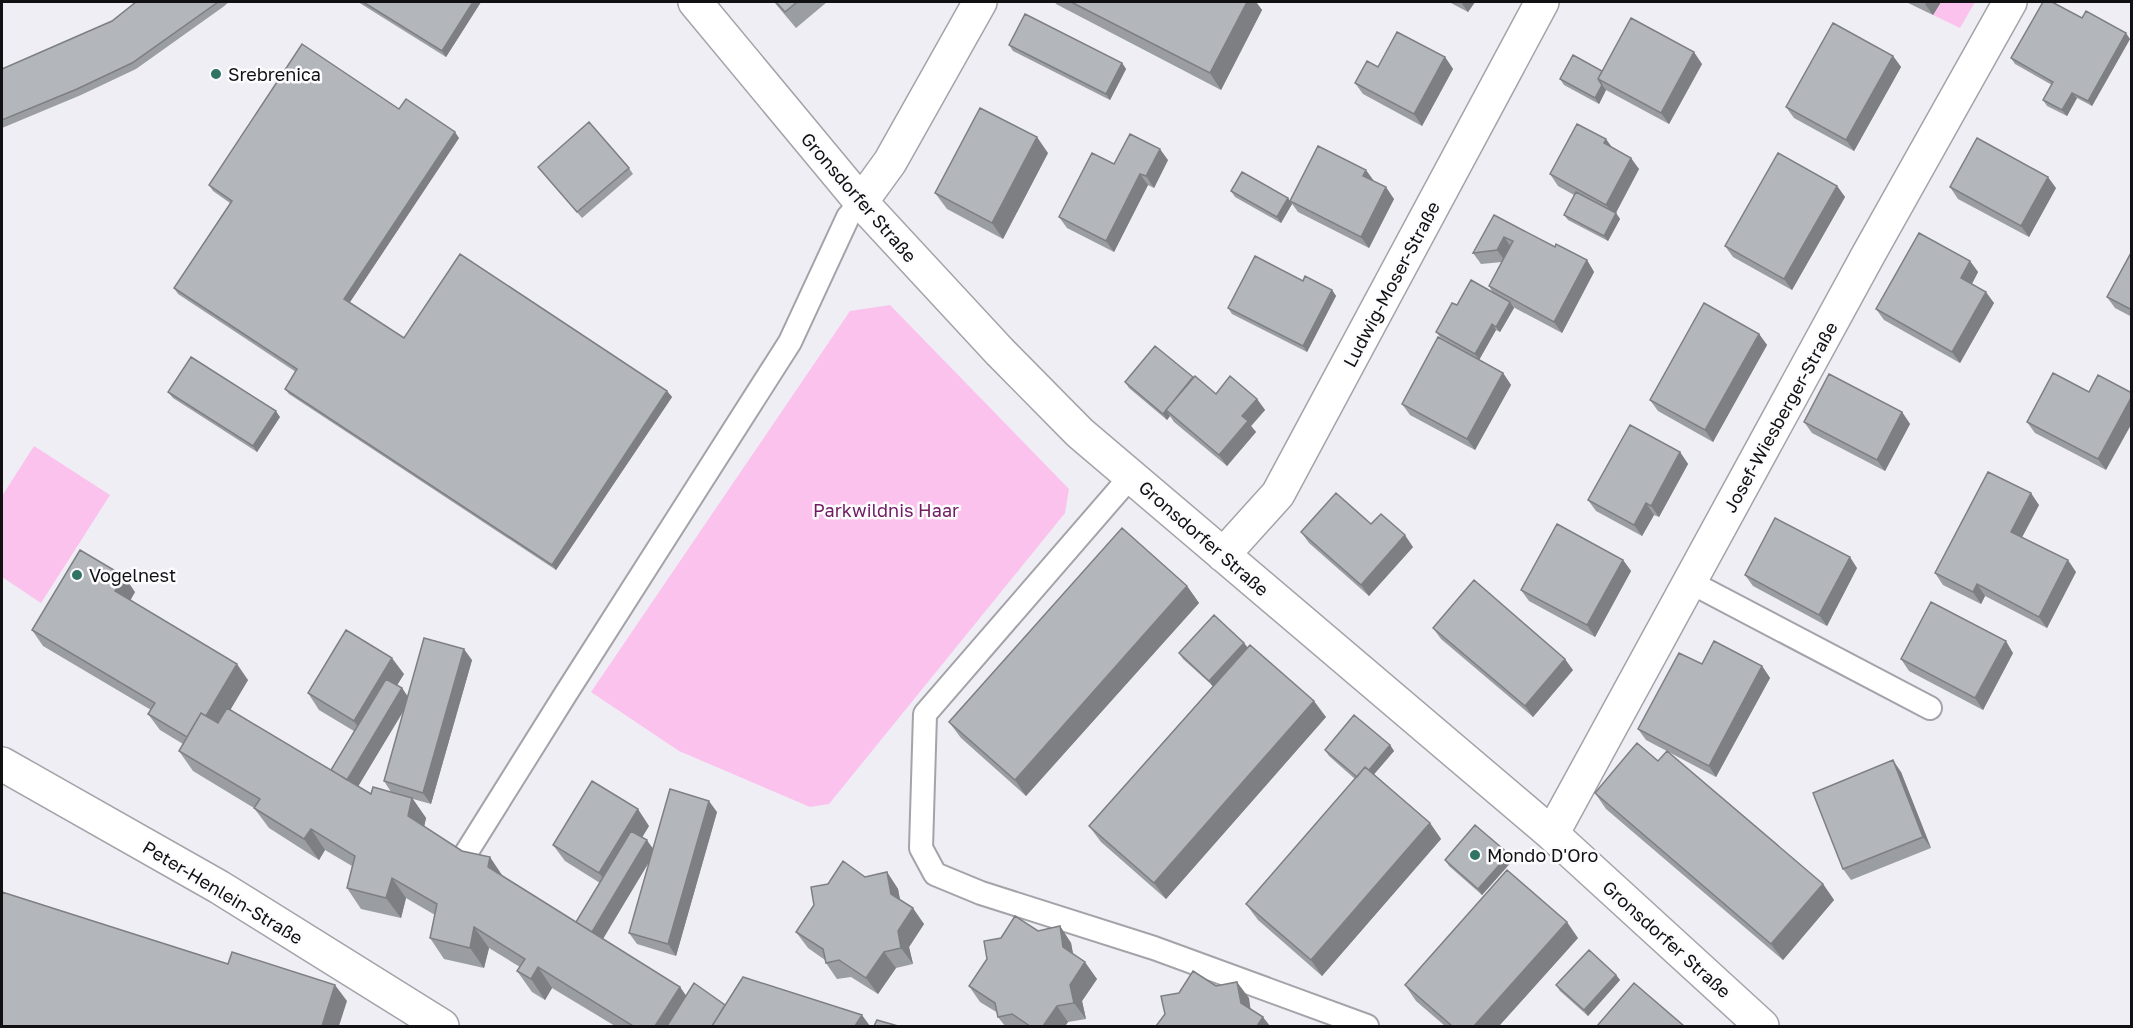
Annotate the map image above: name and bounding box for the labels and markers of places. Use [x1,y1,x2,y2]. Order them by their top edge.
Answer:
place label: Srebrenica [228,63,321,85]
marker: Srebrenica [209,67,223,81]
place label: Vogelnest [89,564,176,586]
marker: Vogelnest [70,568,84,582]
place label: Mondo D'Oro [1487,844,1598,866]
marker: Mondo D'Oro [1468,848,1482,862]

